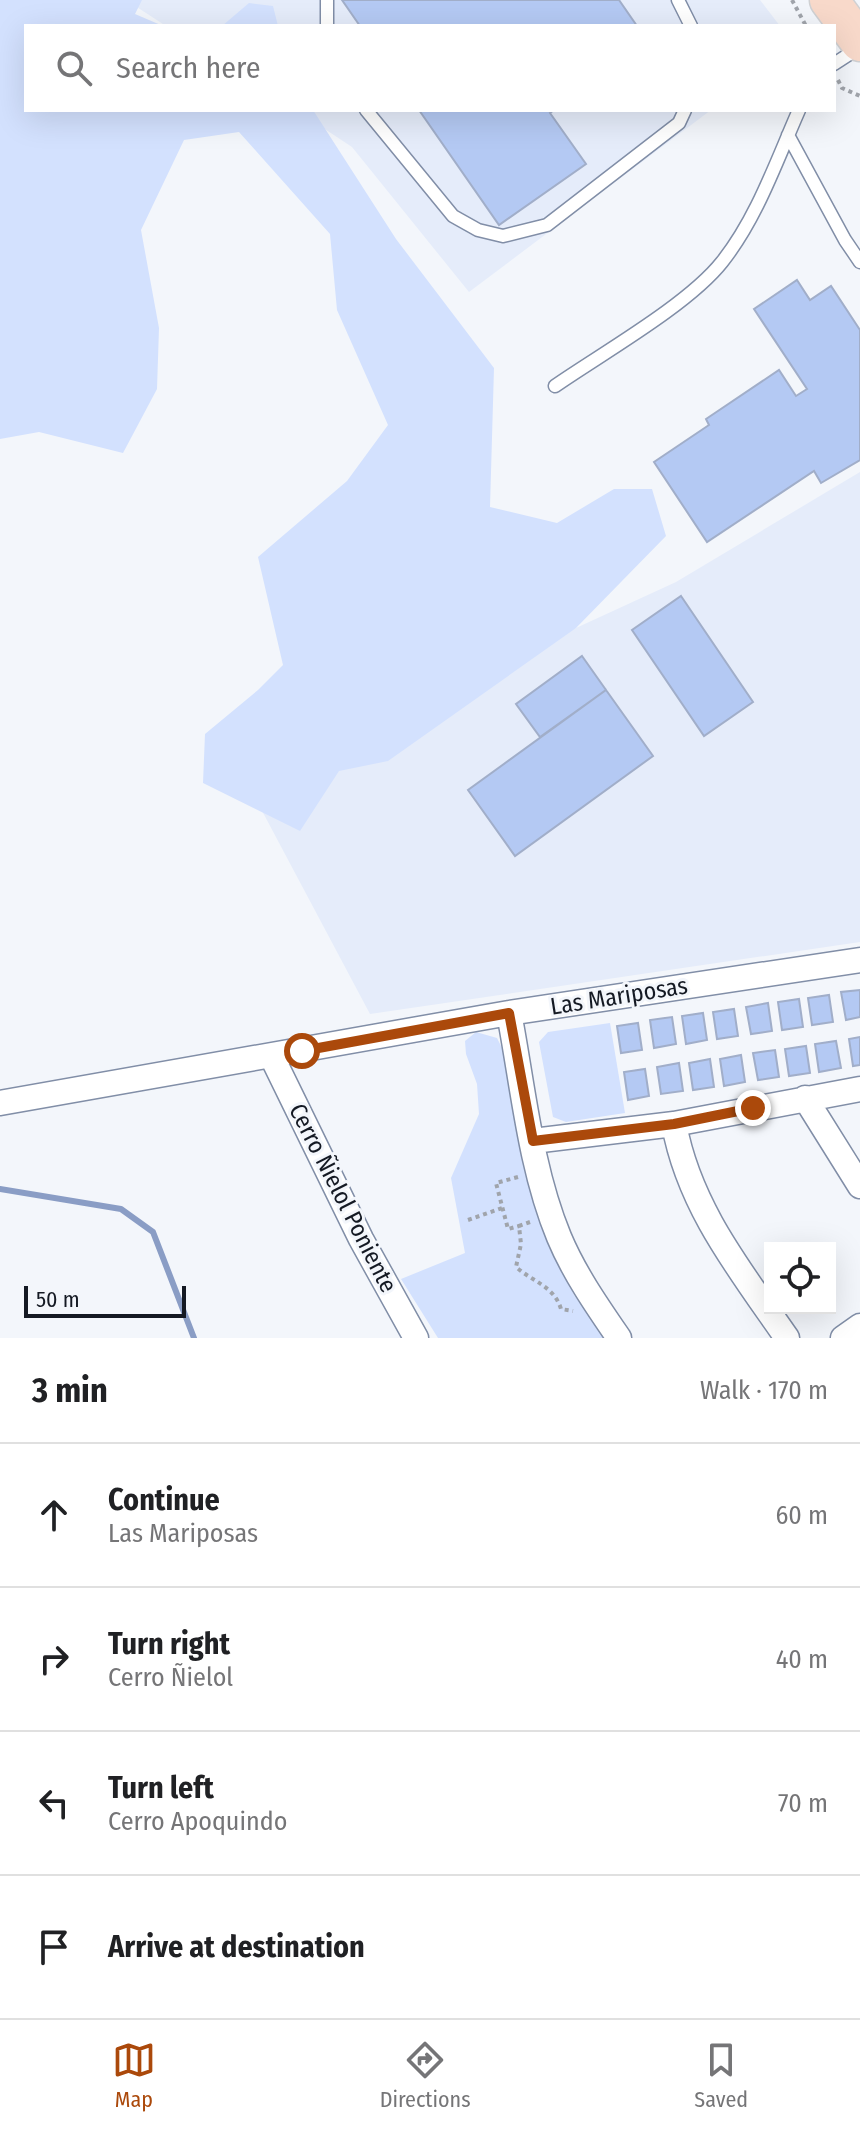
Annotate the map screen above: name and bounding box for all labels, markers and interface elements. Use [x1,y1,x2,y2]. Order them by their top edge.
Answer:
search box [24,24,836,112]
icon: search [52,46,96,90]
text: Search here [116,50,261,86]
street label: Las Mariposas [548,971,690,1021]
route start [284,1033,320,1069]
route end [735,1090,771,1126]
street label: Cerro Ñielol Poniente [283,1099,403,1297]
map controls [764,1242,836,1314]
button: locate [764,1242,836,1314]
scale bar [24,1282,186,1318]
text: 50 m [36,1286,80,1313]
text: 3 min [32,1370,108,1411]
text: Walk · 170 m [700,1375,828,1406]
text: Continue [108,1482,220,1518]
icon: ahead [32,1493,76,1537]
text: 60 m [775,1500,828,1531]
text: Las Mariposas [108,1518,258,1549]
text: Turn right [108,1626,230,1662]
icon: right [32,1637,76,1681]
text: 40 m [776,1644,828,1675]
text: Cerro Ñielol [108,1662,233,1693]
text: Turn left [108,1770,214,1806]
icon: left [32,1781,76,1825]
text: 70 m [778,1788,828,1819]
text: Cerro Apoquindo [108,1806,287,1837]
icon: arrive [32,1925,76,1969]
text: Arrive at destination [108,1929,365,1965]
tab: Map [112,2038,156,2113]
tab: Directions [380,2038,471,2113]
tab: Saved [694,2038,748,2113]

